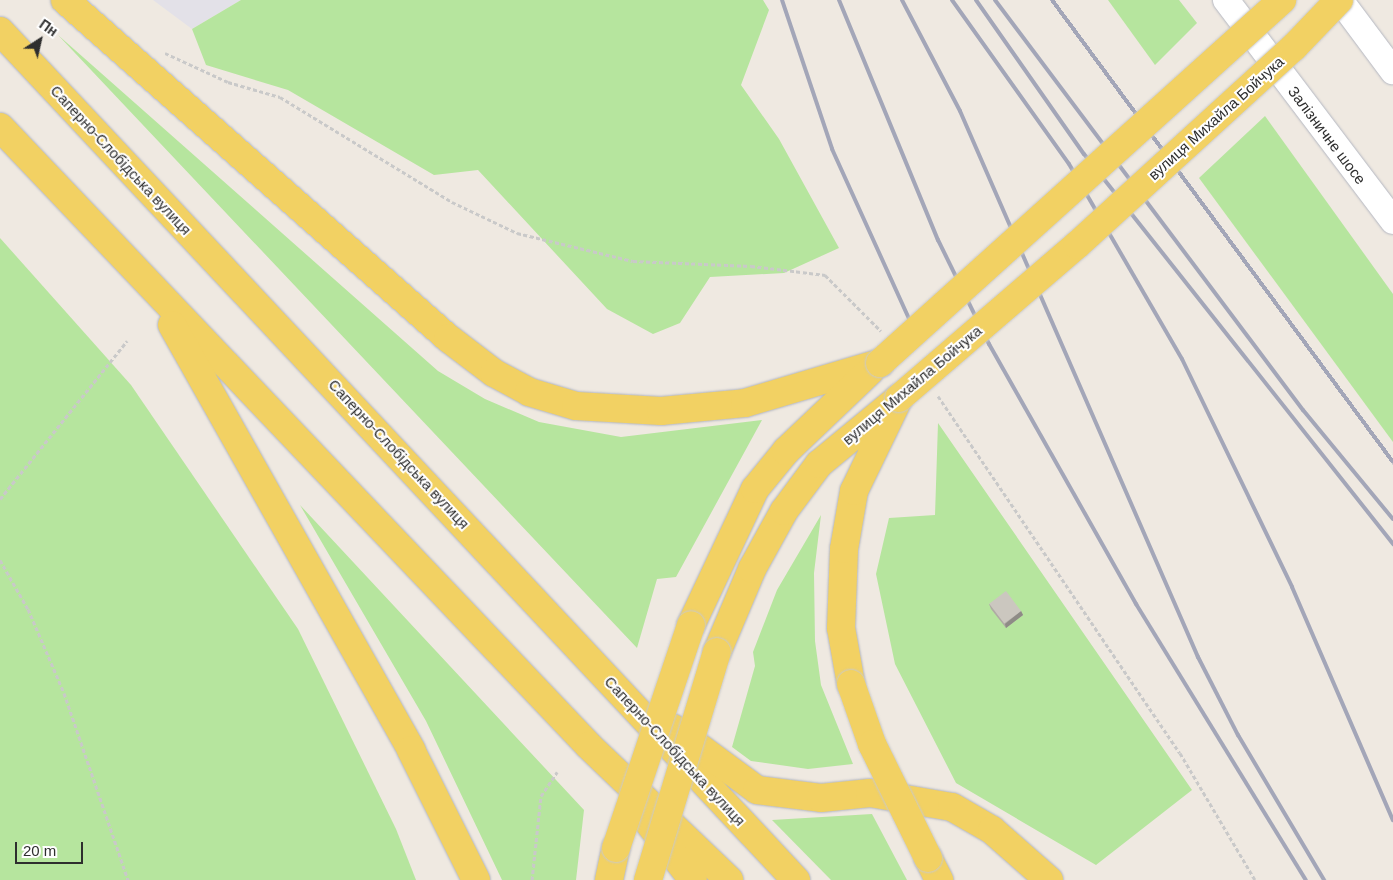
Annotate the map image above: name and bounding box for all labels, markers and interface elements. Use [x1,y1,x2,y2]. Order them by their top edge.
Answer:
north arrow [15,15,65,65]
text: Пн [36,16,61,40]
street label: вулиця Михайла Бойчука [1145,52,1287,184]
street label: Саперно-Слобідська вулиця [47,81,195,239]
street label: Залізничне шосе [1284,83,1370,187]
street label: вулиця Михайла Бойчука [839,321,985,449]
street label: Саперно-Слобідська вулиця [325,375,473,533]
street label: Саперно-Слобідська вулиця [601,672,749,830]
scale bar [18,832,85,864]
text: 20 m [23,842,56,859]

